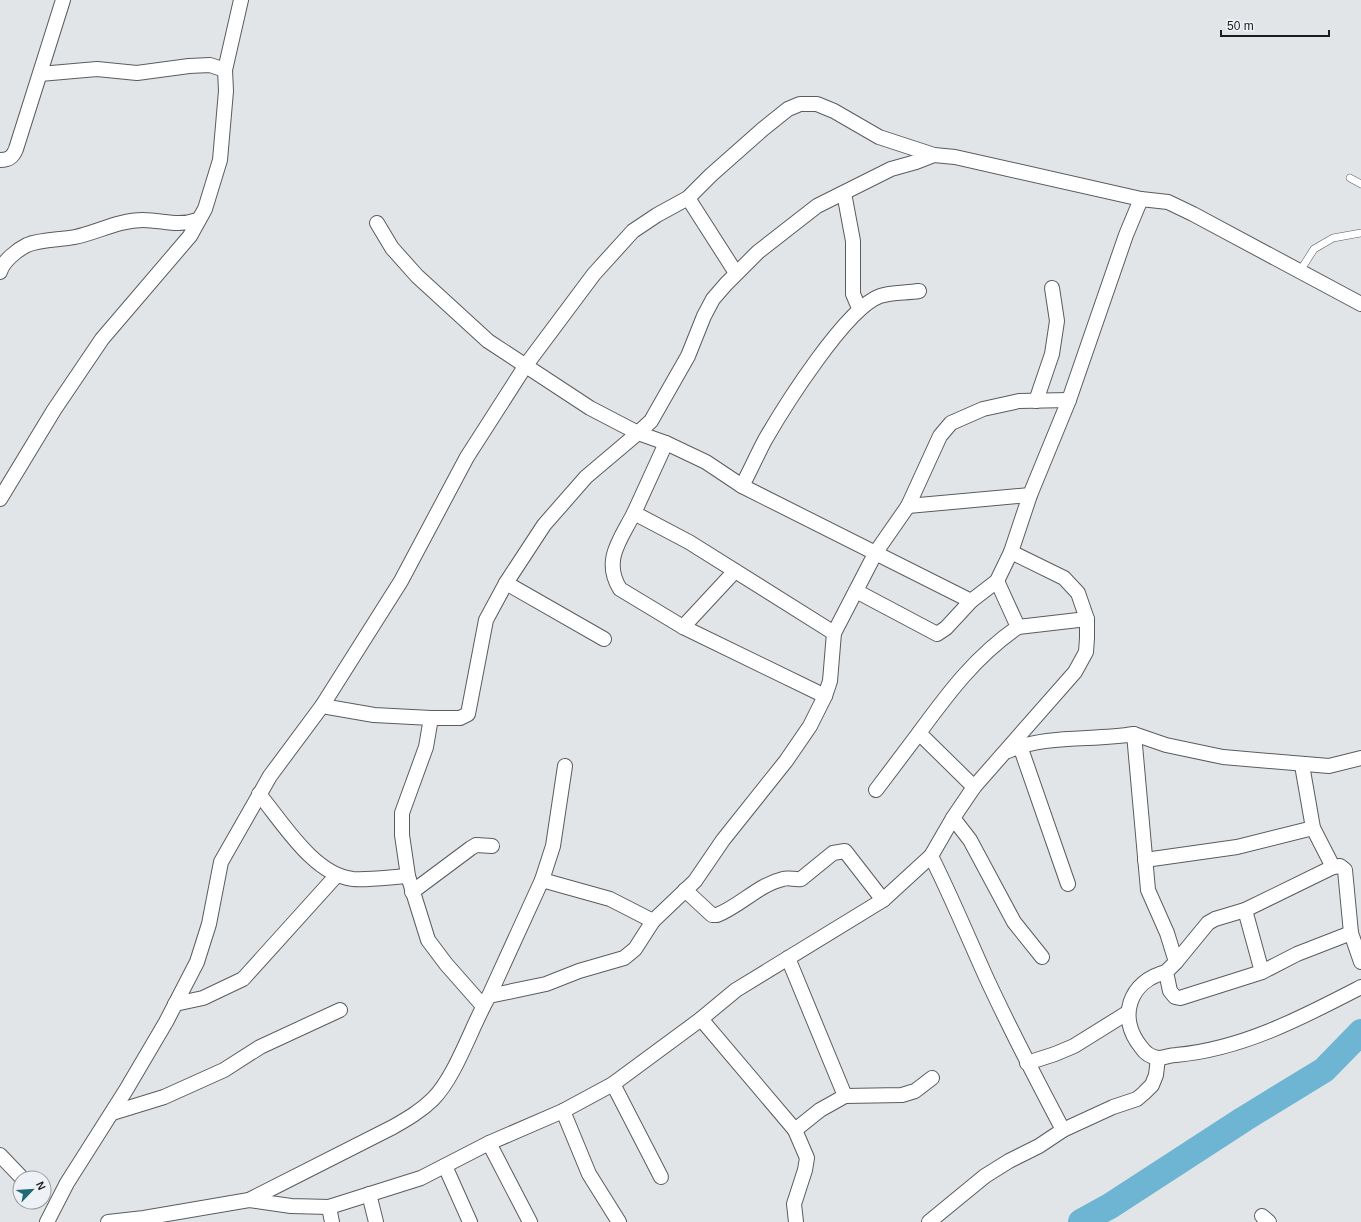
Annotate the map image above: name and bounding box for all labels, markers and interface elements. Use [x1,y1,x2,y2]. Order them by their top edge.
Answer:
scale bar [1221,12,1329,38]
text: 50 m [1227,19,1254,33]
north arrow [12,1170,52,1210]
text: N [34,1180,48,1192]

